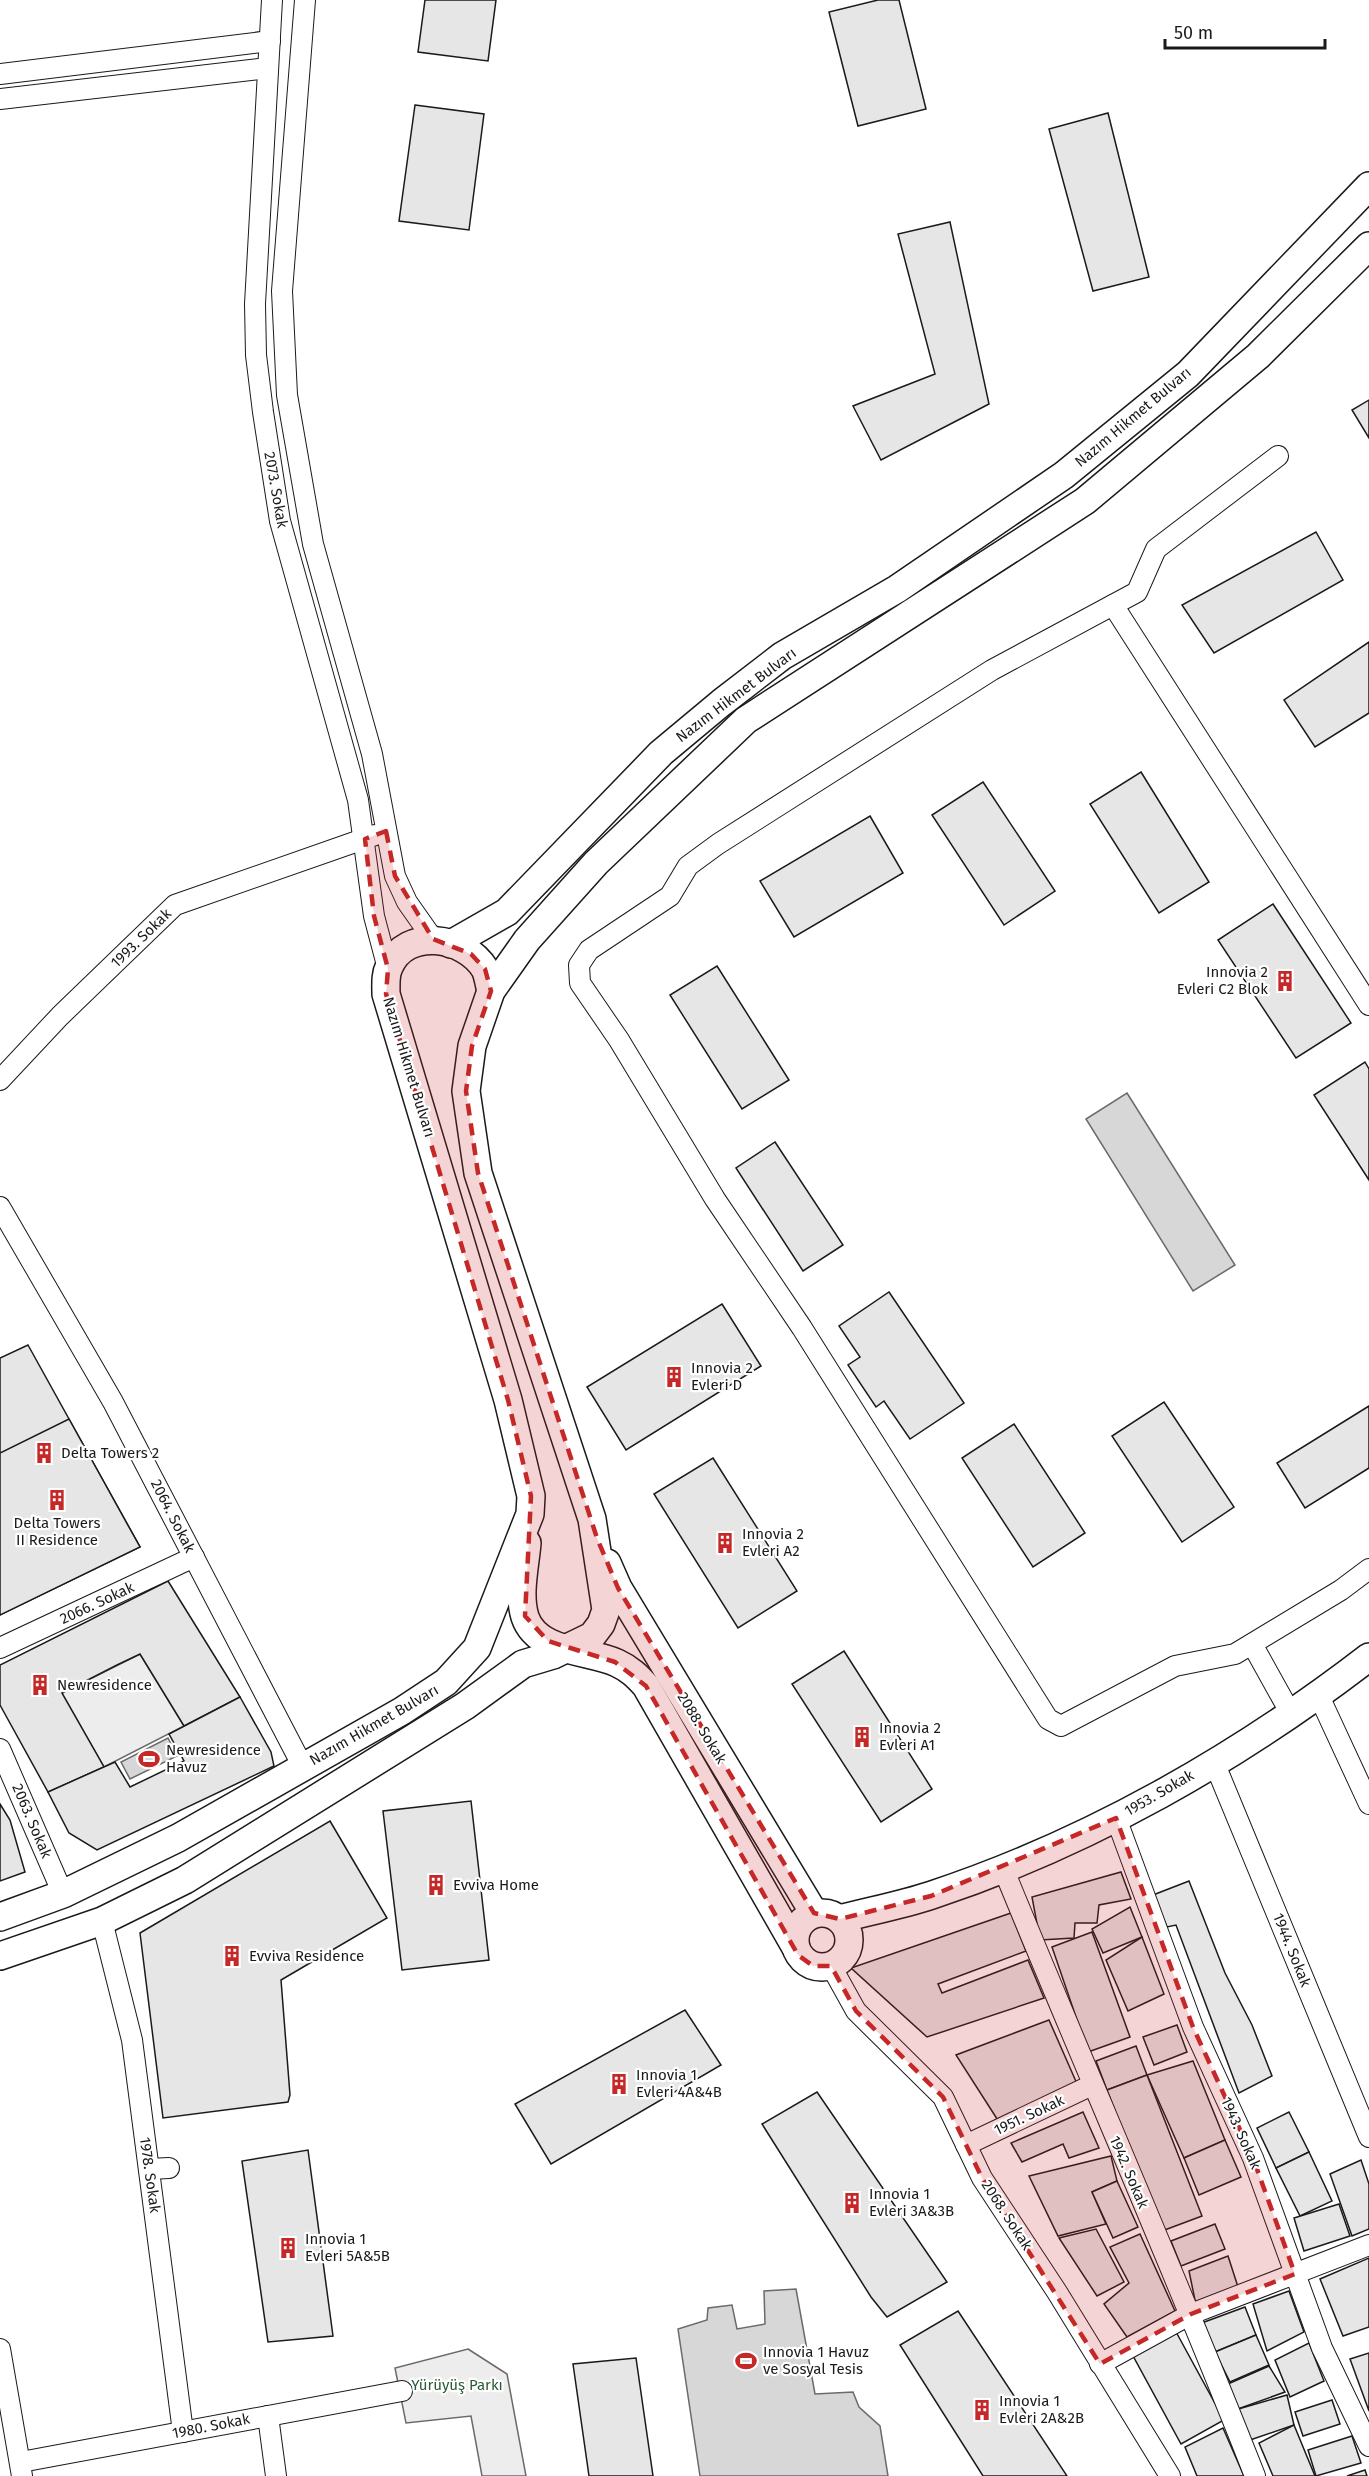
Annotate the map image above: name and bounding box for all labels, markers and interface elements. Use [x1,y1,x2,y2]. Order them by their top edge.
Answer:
scale bar [1165,12,1326,50]
text: 50 m [1174,22,1213,44]
street label: Nazım Hikmet Bulvarı [1071,363,1195,471]
street label: 2073. Sokak [260,450,292,530]
street label: Nazım Hikmet Bulvarı [672,644,800,746]
street label: 1993. Sokak [107,904,175,971]
place label: Innovia 2 Evleri C2 Blok [1177,963,1268,998]
building icon: Innovia 2 Evleri C2 Blok [1273,969,1297,993]
street label: Nazım Hikmet Bulvarı [379,995,439,1139]
place label: Innovia 2 Evleri D [691,1359,753,1394]
building icon: Innovia 2 Evleri D [662,1365,686,1389]
building icon: Delta Towers 2 [32,1441,56,1465]
place label: Delta Towers 2 [61,1444,159,1462]
street label: 2064. Sokak [147,1476,199,1556]
building icon: Delta Towers II Residence [45,1488,69,1512]
place label: Delta Towers II Residence [14,1514,100,1549]
place label: Innovia 2 Evleri A2 [742,1525,804,1560]
building icon: Innovia 2 Evleri A2 [713,1531,737,1555]
street label: 2066. Sokak [57,1578,137,1628]
building icon: Newresidence [28,1673,52,1697]
place label: Newresidence [57,1676,152,1694]
street label: Nazım Hikmet Bulvarı [306,1681,442,1769]
street label: 2088. Sokak [674,1689,731,1767]
place label: Innovia 2 Evleri A1 [879,1719,941,1754]
building icon: Innovia 2 Evleri A1 [850,1725,874,1749]
place label: Newresidence Havuz [166,1741,261,1776]
sports icon: Newresidence Havuz [137,1747,161,1771]
street label: 1953. Sokak [1121,1766,1197,1820]
street label: 2063. Sokak [8,1781,56,1861]
building icon: Evviva Home [424,1873,448,1897]
place label: Evviva Home [453,1876,539,1894]
street label: 1944. Sokak [1269,1910,1315,1990]
building icon: Evviva Residence [220,1944,244,1968]
place label: Evviva Residence [249,1947,364,1965]
place label: Innovia 1 Evleri 4A&4B [636,2066,722,2101]
building icon: Innovia 1 Evleri 4A&4B [607,2072,631,2096]
street label: 1951. Sokak [991,2091,1067,2139]
street label: 1943. Sokak [1217,2094,1265,2172]
street label: 1942. Sokak [1106,2133,1152,2211]
street label: 1978. Sokak [136,2136,164,2214]
street label: 2068. Sokak [978,2177,1036,2254]
place label: Innovia 1 Evleri 3A&3B [869,2185,954,2220]
building icon: Innovia 1 Evleri 3A&3B [840,2191,864,2215]
place label: Innovia 1 Evleri 5A&5B [305,2230,390,2265]
building icon: Innovia 1 Evleri 5A&5B [276,2236,300,2260]
place label: Innovia 1 Havuz ve Sosyal Tesis [763,2343,869,2378]
sports icon: Innovia 1 Havuz ve Sosyal Tesis [734,2349,758,2373]
park label: Yürüyüş Parkı [411,2376,503,2394]
place label: Innovia 1 Evleri 2A&2B [999,2392,1084,2427]
building icon: Innovia 1 Evleri 2A&2B [970,2398,994,2422]
street label: 1980. Sokak [171,2410,252,2442]

